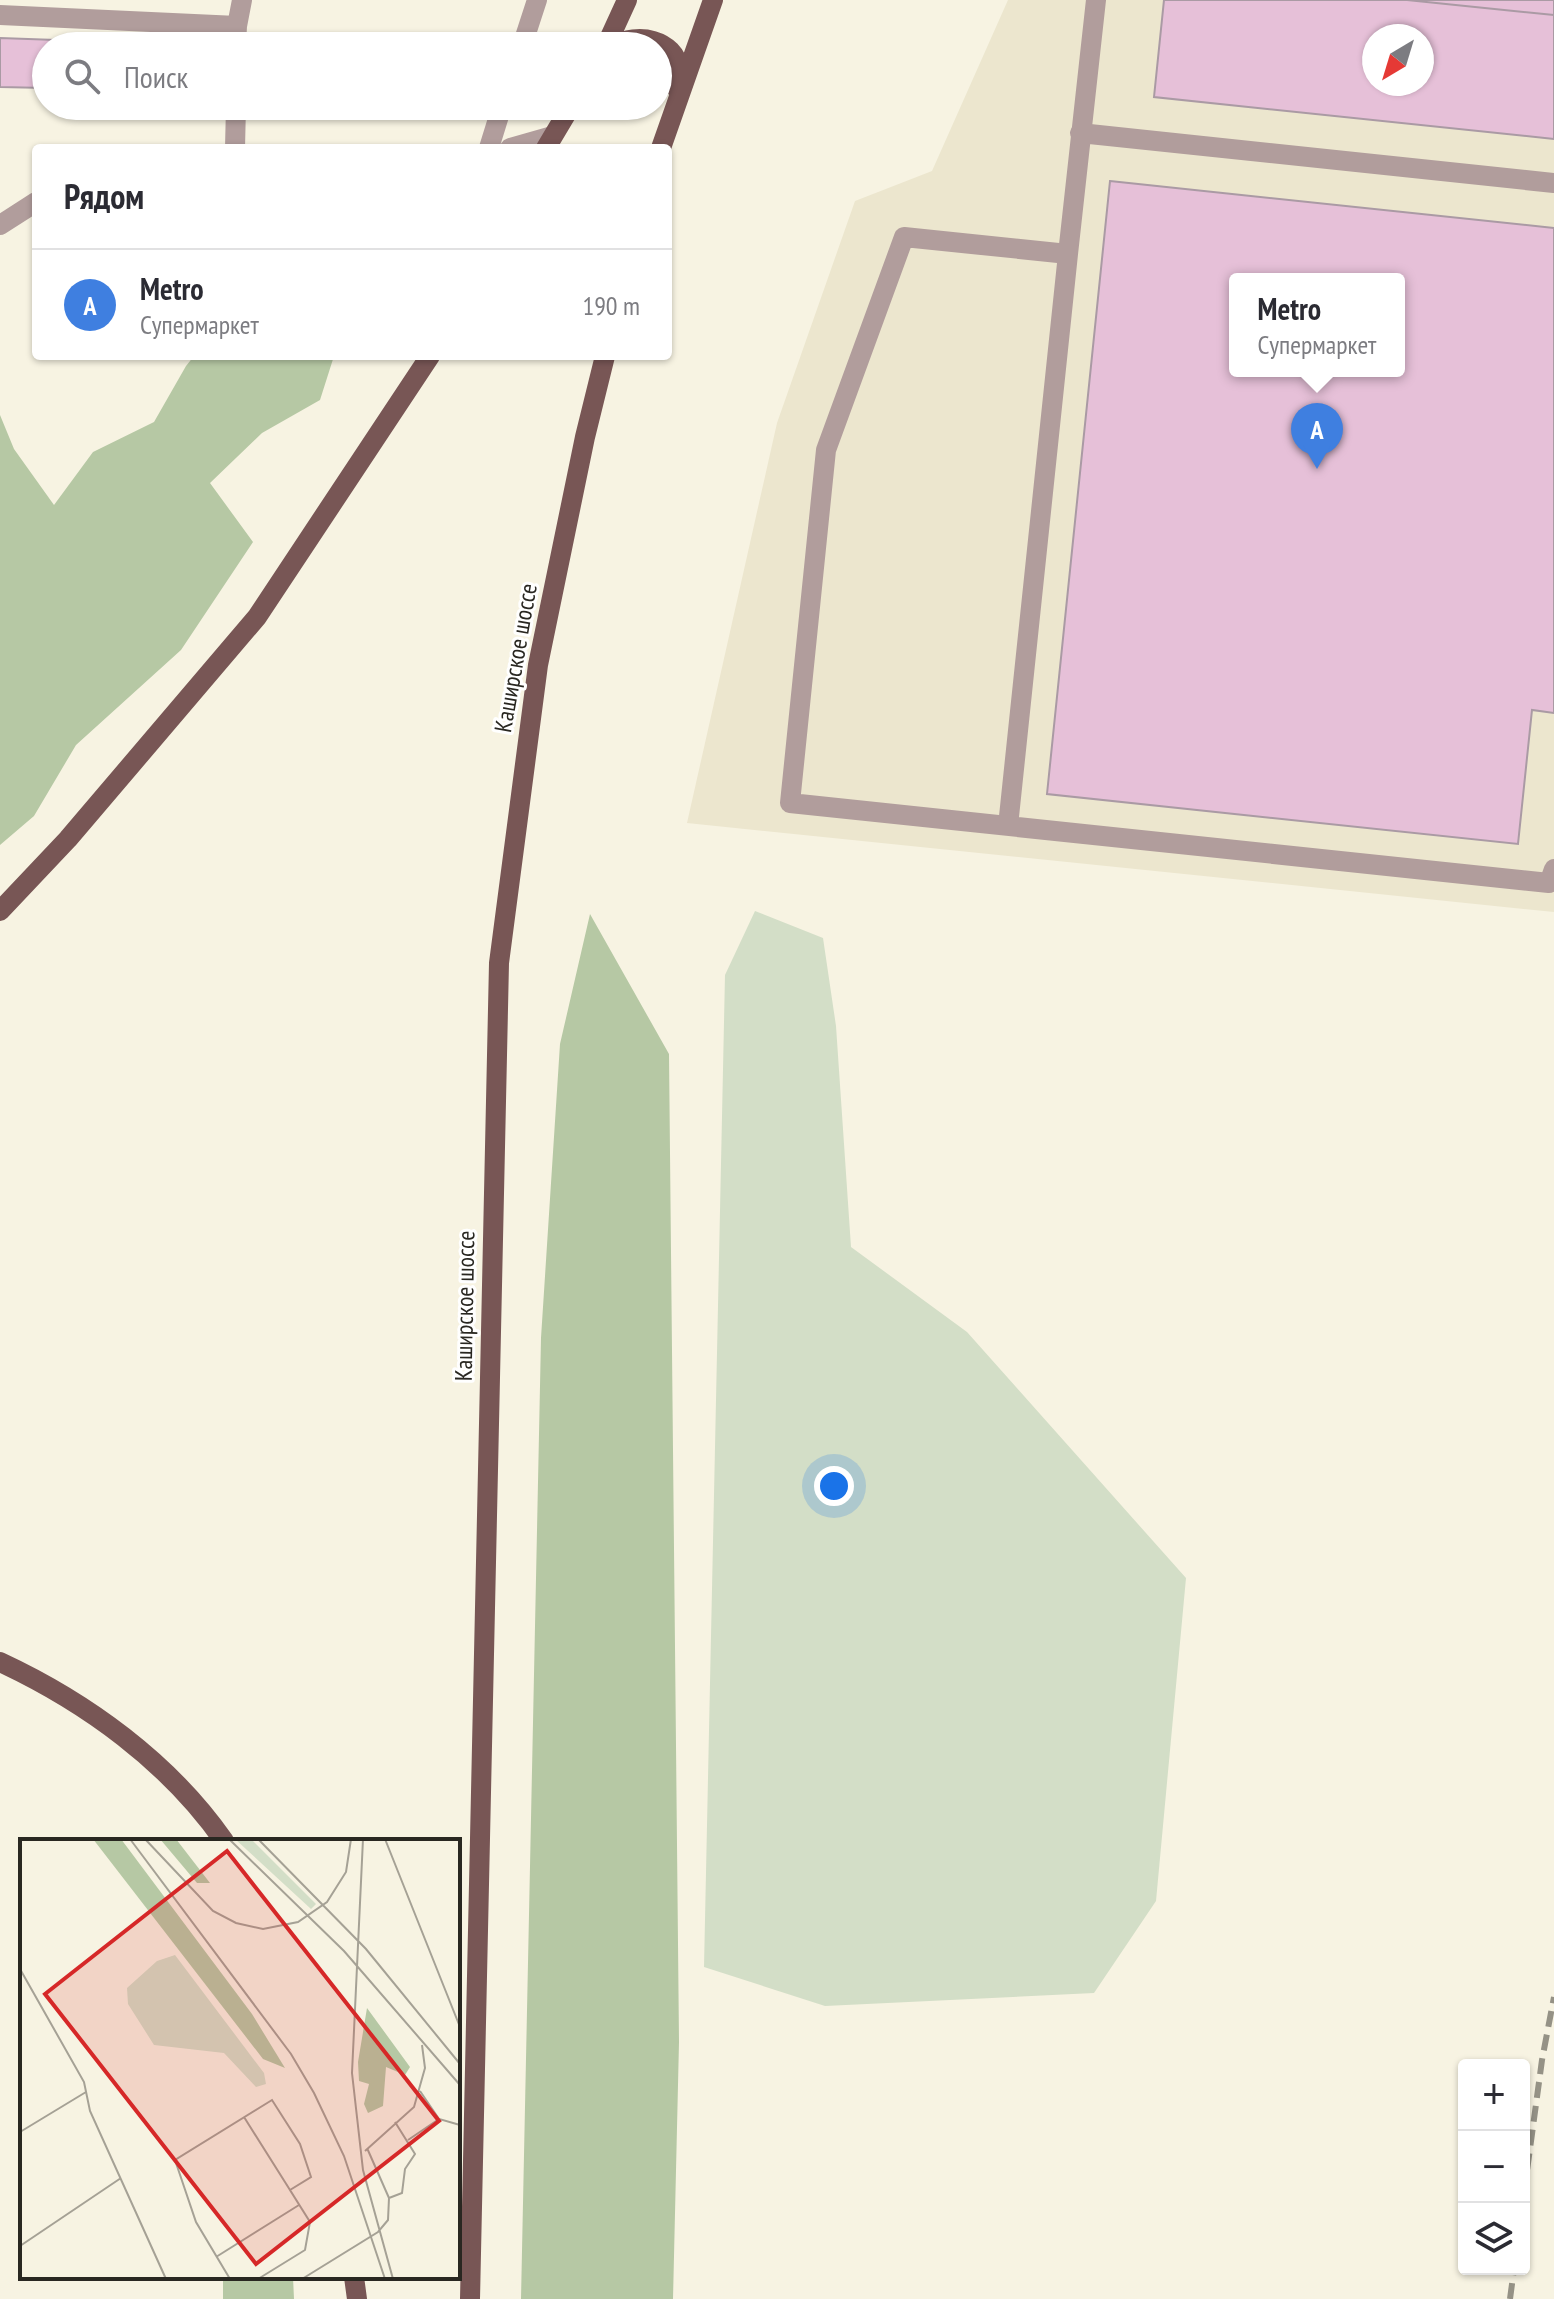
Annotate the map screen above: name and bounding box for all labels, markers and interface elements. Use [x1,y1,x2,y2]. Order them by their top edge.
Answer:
north arrow [1362,24,1434,96]
search box [32,32,672,120]
icon: search [60,54,104,98]
text: Поиск [124,57,188,96]
text: Рядом [64,174,144,218]
text: Metro [140,269,204,308]
popup [1229,273,1405,377]
text: A [83,289,97,322]
text: 190 m [582,289,640,322]
text: Metro [1258,289,1321,328]
text: Супермаркет [140,308,259,341]
text: Супермаркет [1258,328,1376,361]
pin: A [1291,403,1343,469]
street label: Каширское шоссе [487,581,544,735]
street label: Каширское шоссе [448,1230,481,1381]
your location [814,1466,854,1506]
inset map [20,1839,460,2279]
map controls [1458,2059,1530,2275]
button: + [1458,2059,1530,2131]
button: − [1458,2131,1530,2203]
button: layers [1458,2203,1530,2275]

